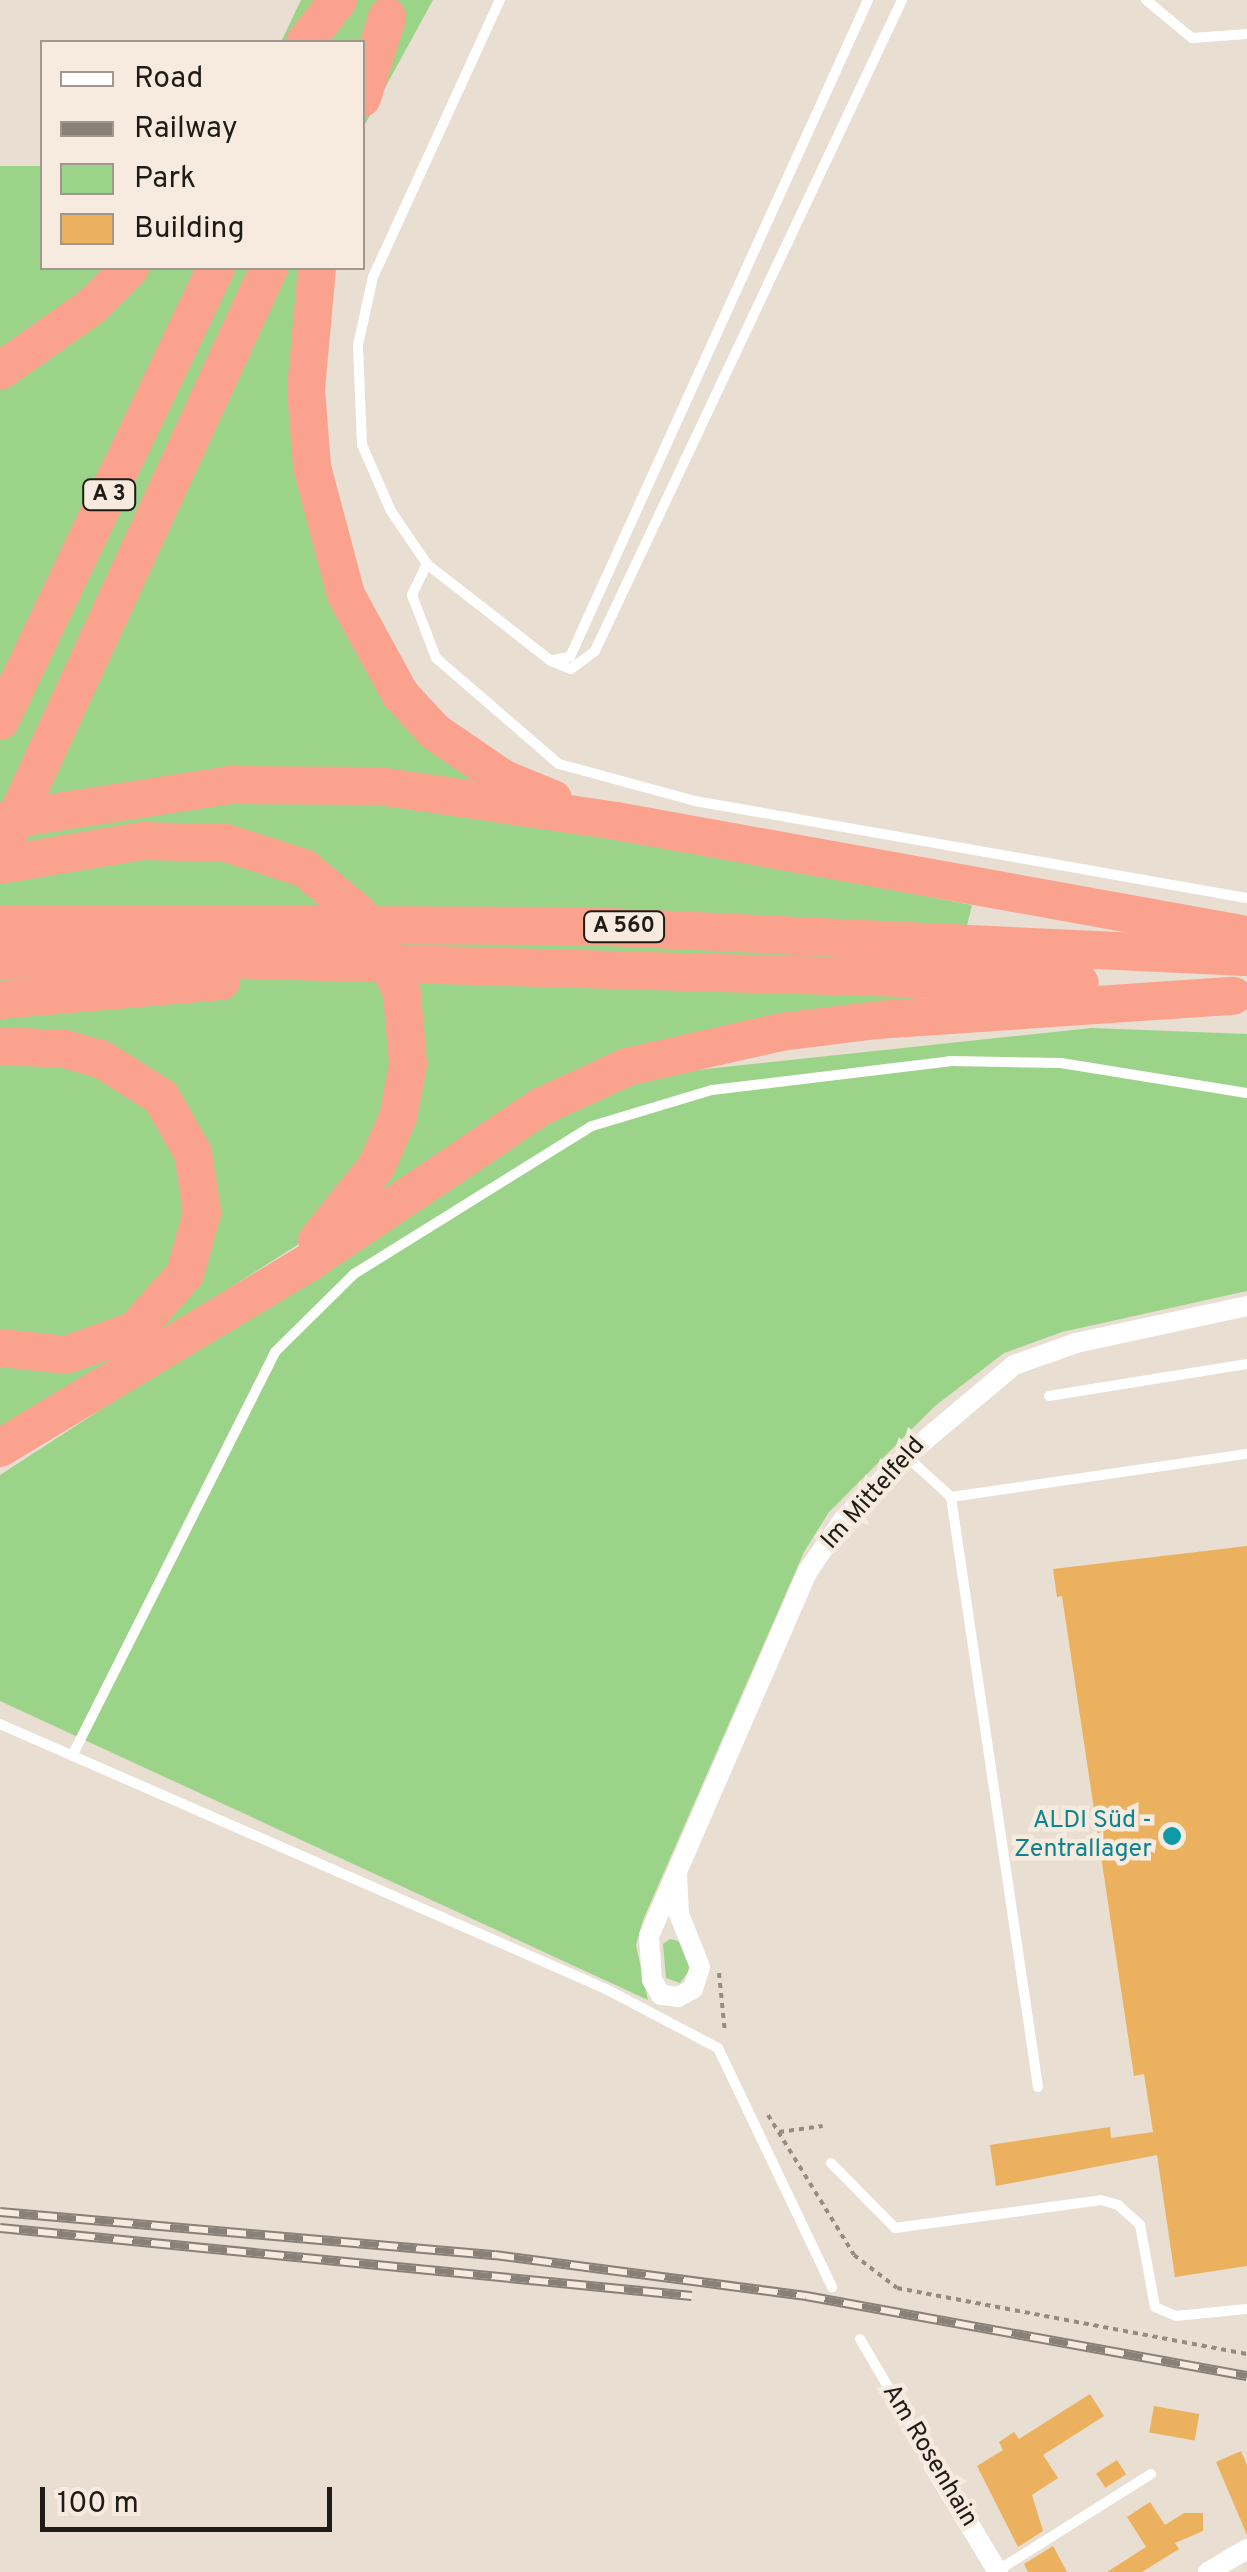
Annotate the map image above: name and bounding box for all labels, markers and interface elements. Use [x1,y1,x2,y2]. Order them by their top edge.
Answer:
legend [40,40,365,270]
text: Road [134,61,203,98]
text: Railway [134,111,238,148]
text: Park [134,161,196,198]
text: Building [134,211,245,248]
road number: A 3 [82,478,136,512]
road number: A 560 [582,910,666,944]
street label: Im Mittelfeld [816,1432,932,1556]
place label: ALDI Süd - Zentrallager [1014,1807,1152,1866]
marker: ALDI Süd - Zentrallager [1161,1825,1183,1847]
street label: Am Rosenhain [875,2379,983,2533]
scale bar [45,2467,338,2529]
text: 100 m [57,2486,139,2523]

